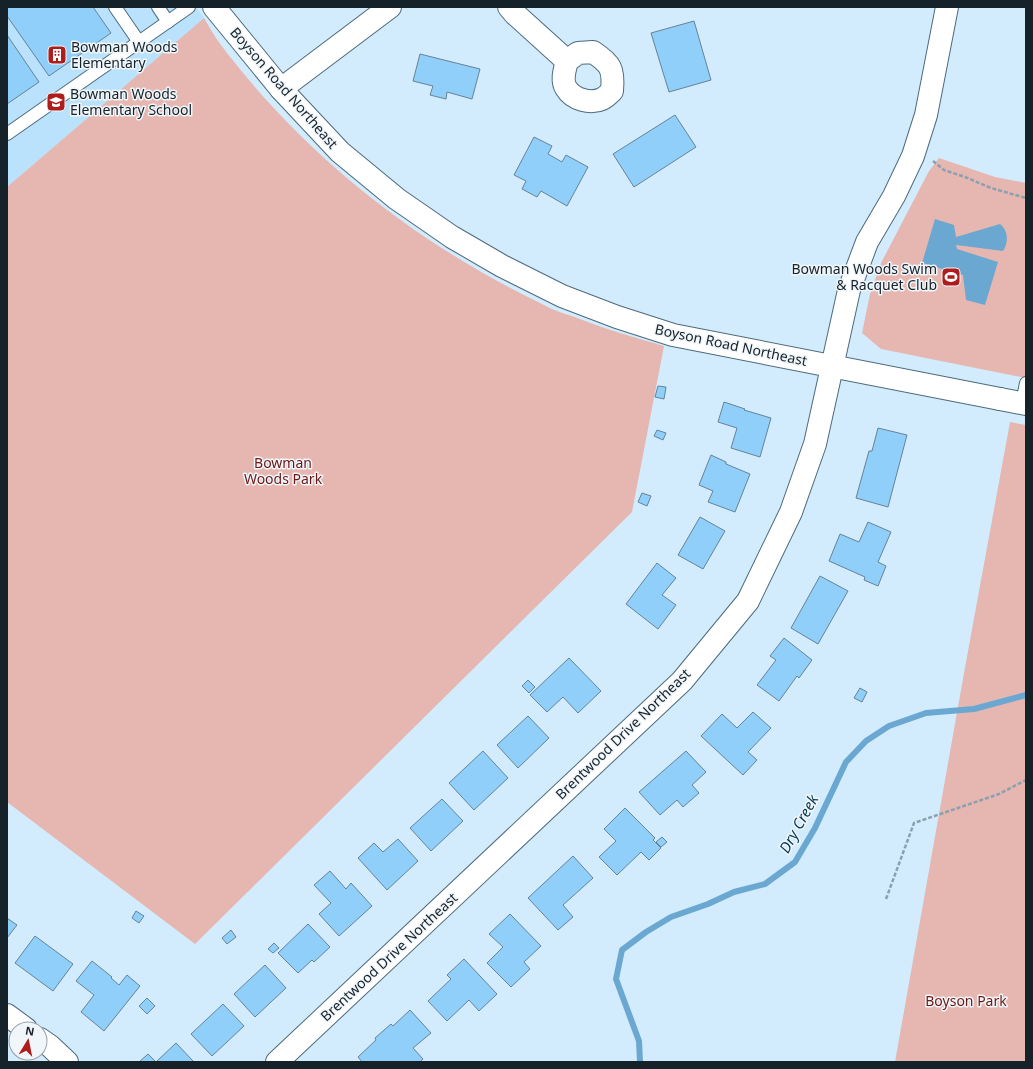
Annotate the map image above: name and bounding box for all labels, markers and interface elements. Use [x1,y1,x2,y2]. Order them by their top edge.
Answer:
street label: Boyson Road Northeast [226,23,342,153]
place label: Bowman Woods Elementary [71,37,178,72]
building icon: Bowman Woods Elementary [46,44,68,66]
place label: Bowman Woods Elementary School [70,84,192,119]
school or university icon: Bowman Woods Elementary School [45,91,67,113]
place label: Bowman Woods Swim & Racquet Club [791,259,937,294]
sports icon: Bowman Woods Swim & Racquet Club [940,266,962,288]
street label: Boyson Road Northeast [653,319,809,370]
park label: Bowman Woods Park [244,453,323,488]
street label: Brentwood Drive Northeast [551,664,694,803]
water label: Dry Creek [774,790,823,856]
street label: Brentwood Drive Northeast [316,888,461,1025]
park label: Boyson Park [925,991,1007,1010]
north arrow [8,1021,48,1061]
text: N [24,1022,36,1039]

